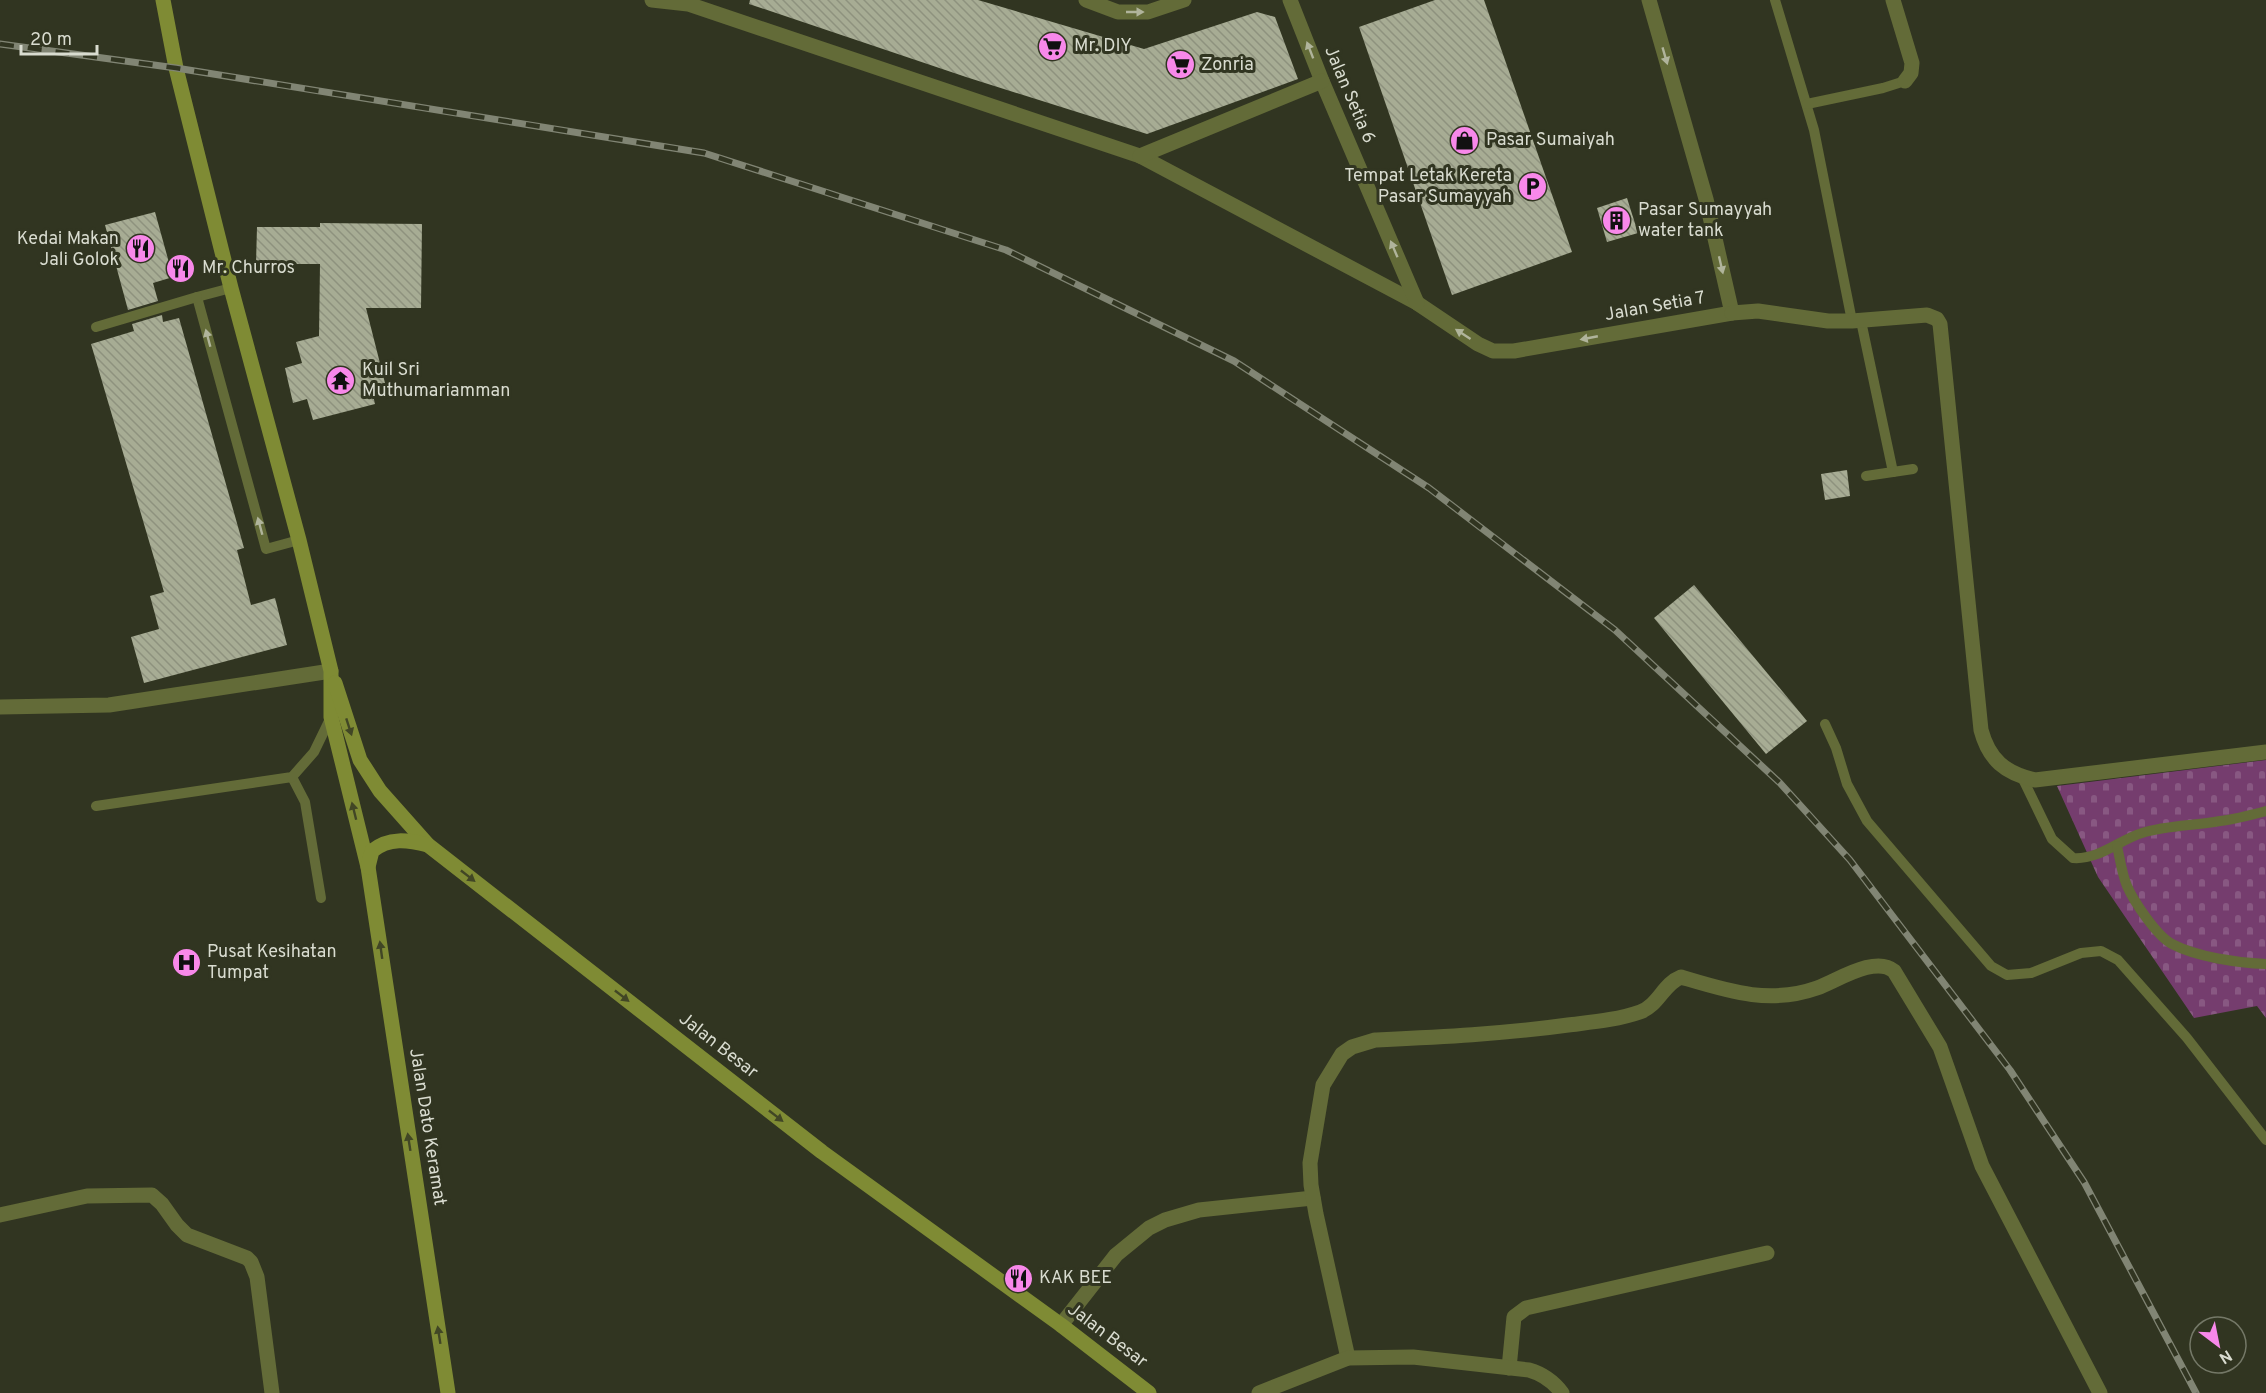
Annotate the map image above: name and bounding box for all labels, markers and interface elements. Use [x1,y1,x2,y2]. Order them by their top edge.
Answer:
one-way arrow [1126,7,1145,17]
scale bar [21,18,98,56]
text: 20 m [30,29,72,52]
supermarket icon: Mr. DIY [1037,30,1069,62]
place label: Mr. DIY [1074,35,1132,58]
one-way arrow [1305,41,1315,59]
street label: Jalan Setia 6 [1318,43,1380,147]
one-way arrow [1661,47,1670,65]
supermarket icon: Zonria [1164,49,1196,81]
place label: Zonria [1201,54,1254,77]
shop icon: Pasar Sumaiyah [1449,124,1481,156]
place label: Pasar Sumaiyah [1486,129,1615,152]
place label: Tempat Letak Kereta Pasar Sumayyah [1344,165,1512,209]
parking icon: Tempat Letak Kereta Pasar Sumayyah [1517,170,1549,202]
place label: Pasar Sumayyah water tank [1638,199,1772,243]
building icon: Pasar Sumayyah water tank [1601,204,1633,236]
place label: Kedai Makan Jali Golok [17,228,119,272]
restaurant icon: Kedai Makan Jali Golok [124,233,156,265]
one-way arrow [1389,240,1399,258]
restaurant icon: Mr. Churros [165,252,197,284]
one-way arrow [1717,255,1727,274]
place label: Mr. Churros [202,257,295,280]
street label: Jalan Setia 7 [1603,287,1707,327]
one-way arrow [203,329,212,347]
one-way arrow [1455,329,1471,340]
one-way arrow [1579,334,1598,343]
place label: Kuil Sri Muthumariamman [362,359,510,403]
temple icon: Kuil Sri Muthumariamman [325,364,357,396]
one-way arrow [255,517,264,535]
one-way arrow [345,718,355,736]
one-way arrow [349,801,359,820]
one-way arrow [461,870,476,882]
one-way arrow [376,940,385,959]
place label: Pusat Kesihatan Tumpat [207,941,337,985]
hospital icon: Pusat Kesihatan Tumpat [170,946,202,978]
one-way arrow [615,990,630,1002]
street label: Jalan Besar [674,1008,762,1084]
street label: Jalan Dato Keramat [403,1047,451,1207]
one-way arrow [768,1110,784,1122]
one-way arrow [405,1133,414,1152]
restaurant icon: KAK BEE [1002,1262,1034,1294]
place label: KAK BEE [1039,1267,1112,1290]
street label: Jalan Besar [1062,1298,1152,1374]
north arrow [2188,1315,2248,1375]
one-way arrow [434,1326,443,1345]
text: N [2215,1344,2235,1368]

